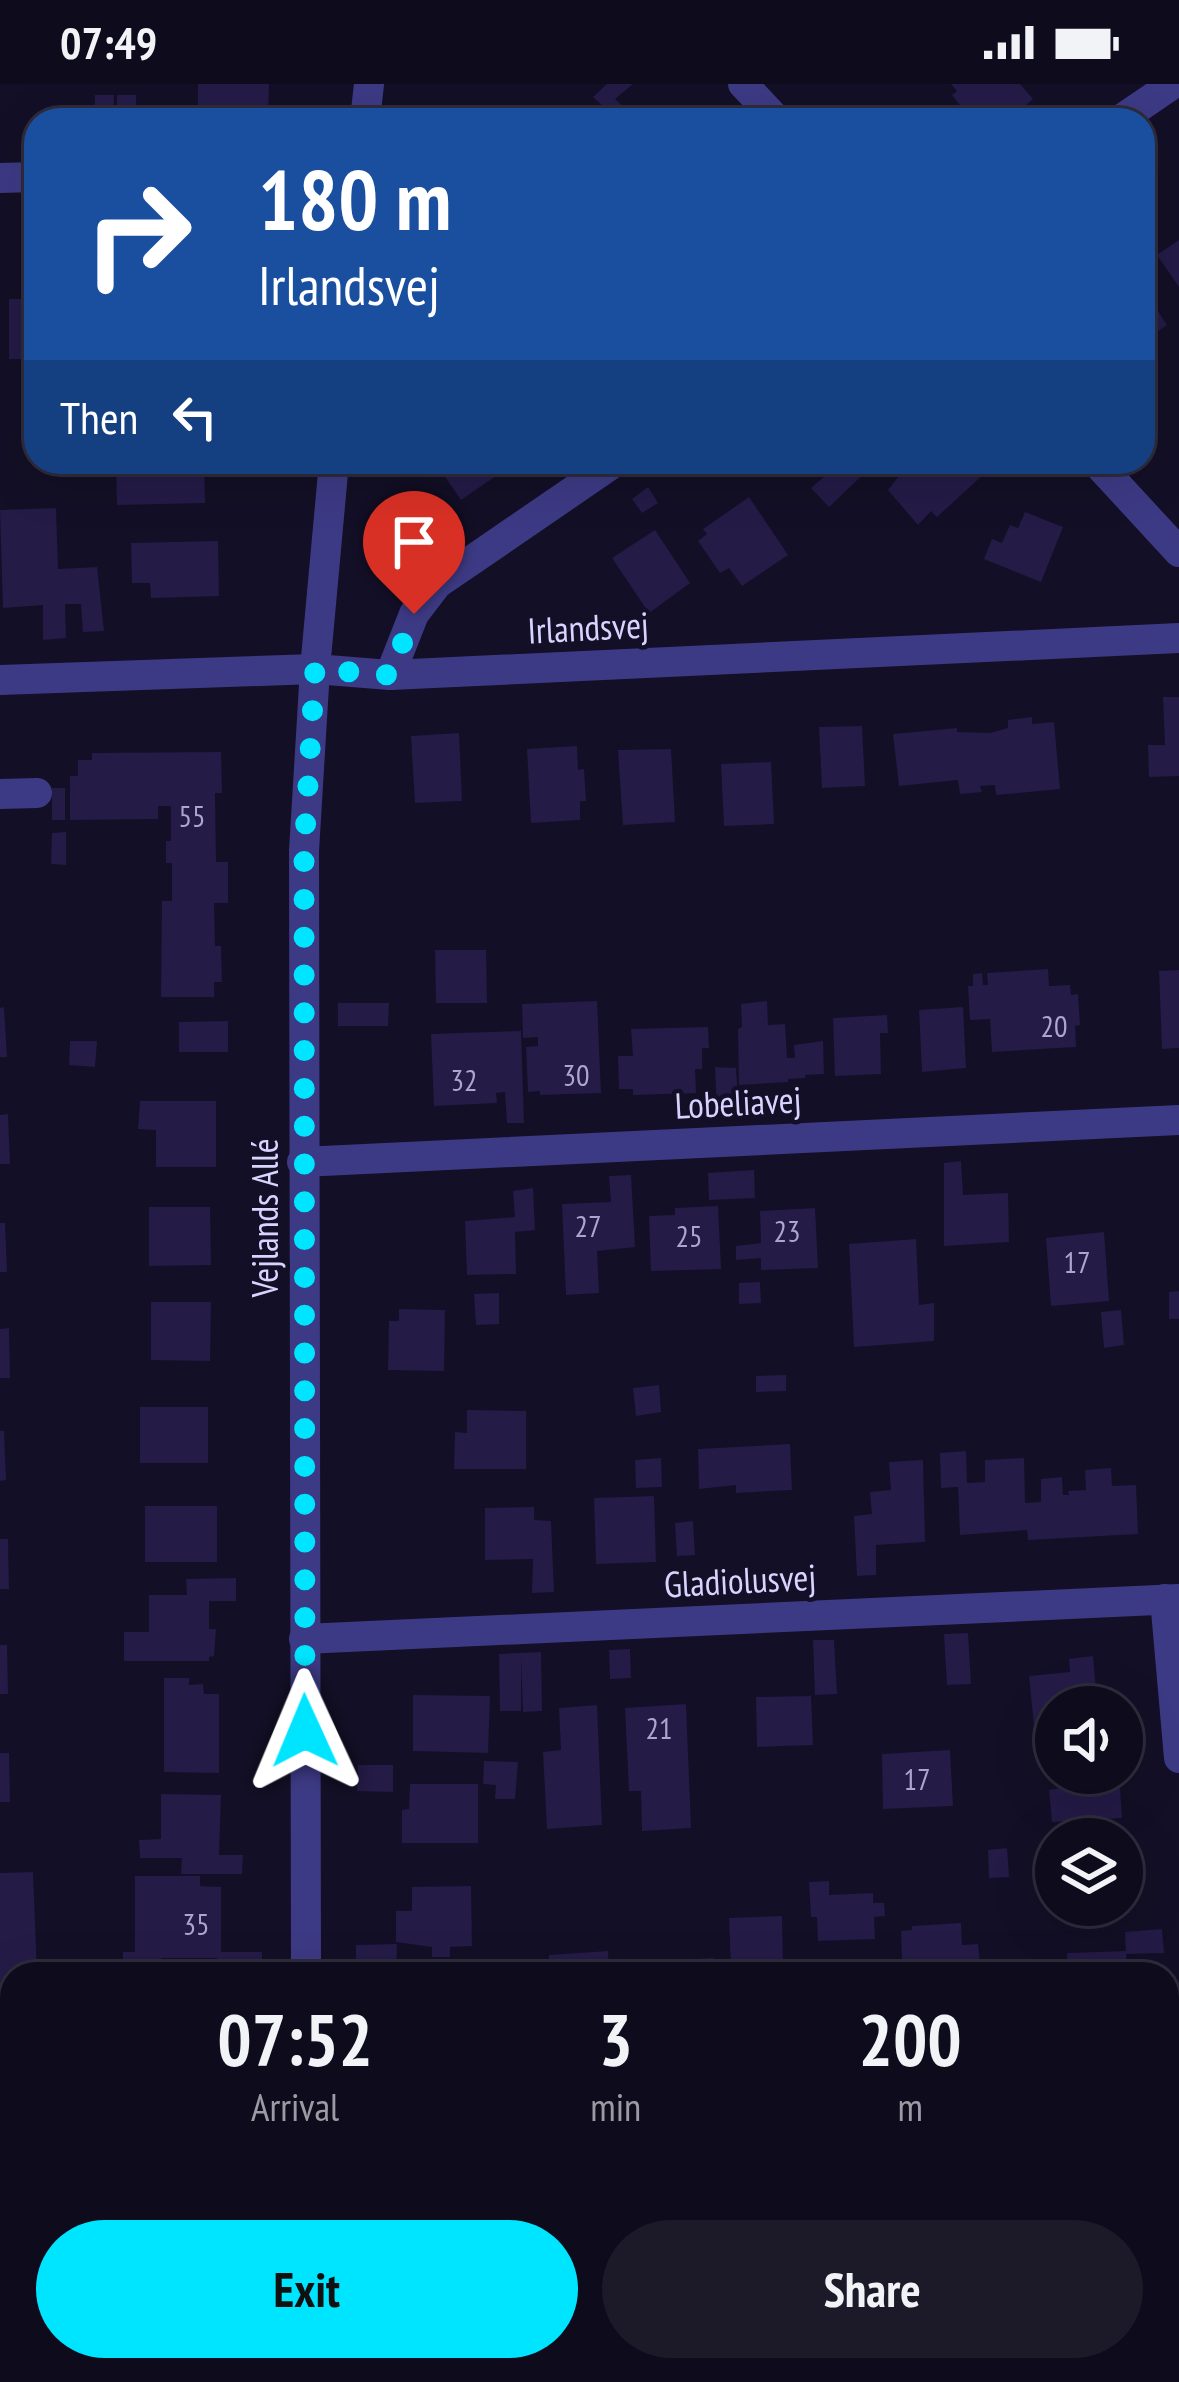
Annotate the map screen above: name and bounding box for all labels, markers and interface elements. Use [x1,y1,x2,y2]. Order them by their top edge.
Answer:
text: 07:49 [60,13,157,71]
text: 180 m [258,144,451,253]
icon: right [60,156,216,312]
text: Irlandsvej [258,250,440,320]
icon: left [162,384,228,450]
text: Then [60,388,138,446]
pin [363,491,465,614]
icon: arrive [381,509,447,575]
street label: Irlandsvej [526,600,650,654]
house number: 55 [179,796,206,835]
house number: 20 [1041,1006,1068,1045]
house number: 30 [563,1055,590,1094]
house number: 32 [451,1060,478,1099]
street label: Lobeliavej [674,1075,802,1129]
street label: Vejlands Allé [241,1138,288,1299]
house number: 27 [575,1206,602,1245]
house number: 23 [774,1211,801,1250]
house number: 25 [676,1216,703,1255]
house number: 17 [1064,1242,1091,1281]
street label: Gladiolusvej [663,1553,817,1607]
position arrow [242,1668,368,1794]
map controls [1035,1686,1143,1926]
button: sound [1035,1686,1143,1794]
house number: 21 [646,1708,673,1747]
house number: 17 [904,1759,931,1798]
button: layers [1035,1818,1143,1926]
house number: 35 [183,1904,210,1943]
text: 07:52 [217,1992,373,2085]
text: 3 [599,1992,633,2085]
text: 200 [858,1992,962,2085]
text: Arrival [251,2081,339,2132]
text: min [590,2081,641,2132]
text: m [897,2081,923,2132]
button: Exit [36,2220,578,2358]
button: Share [602,2220,1143,2358]

